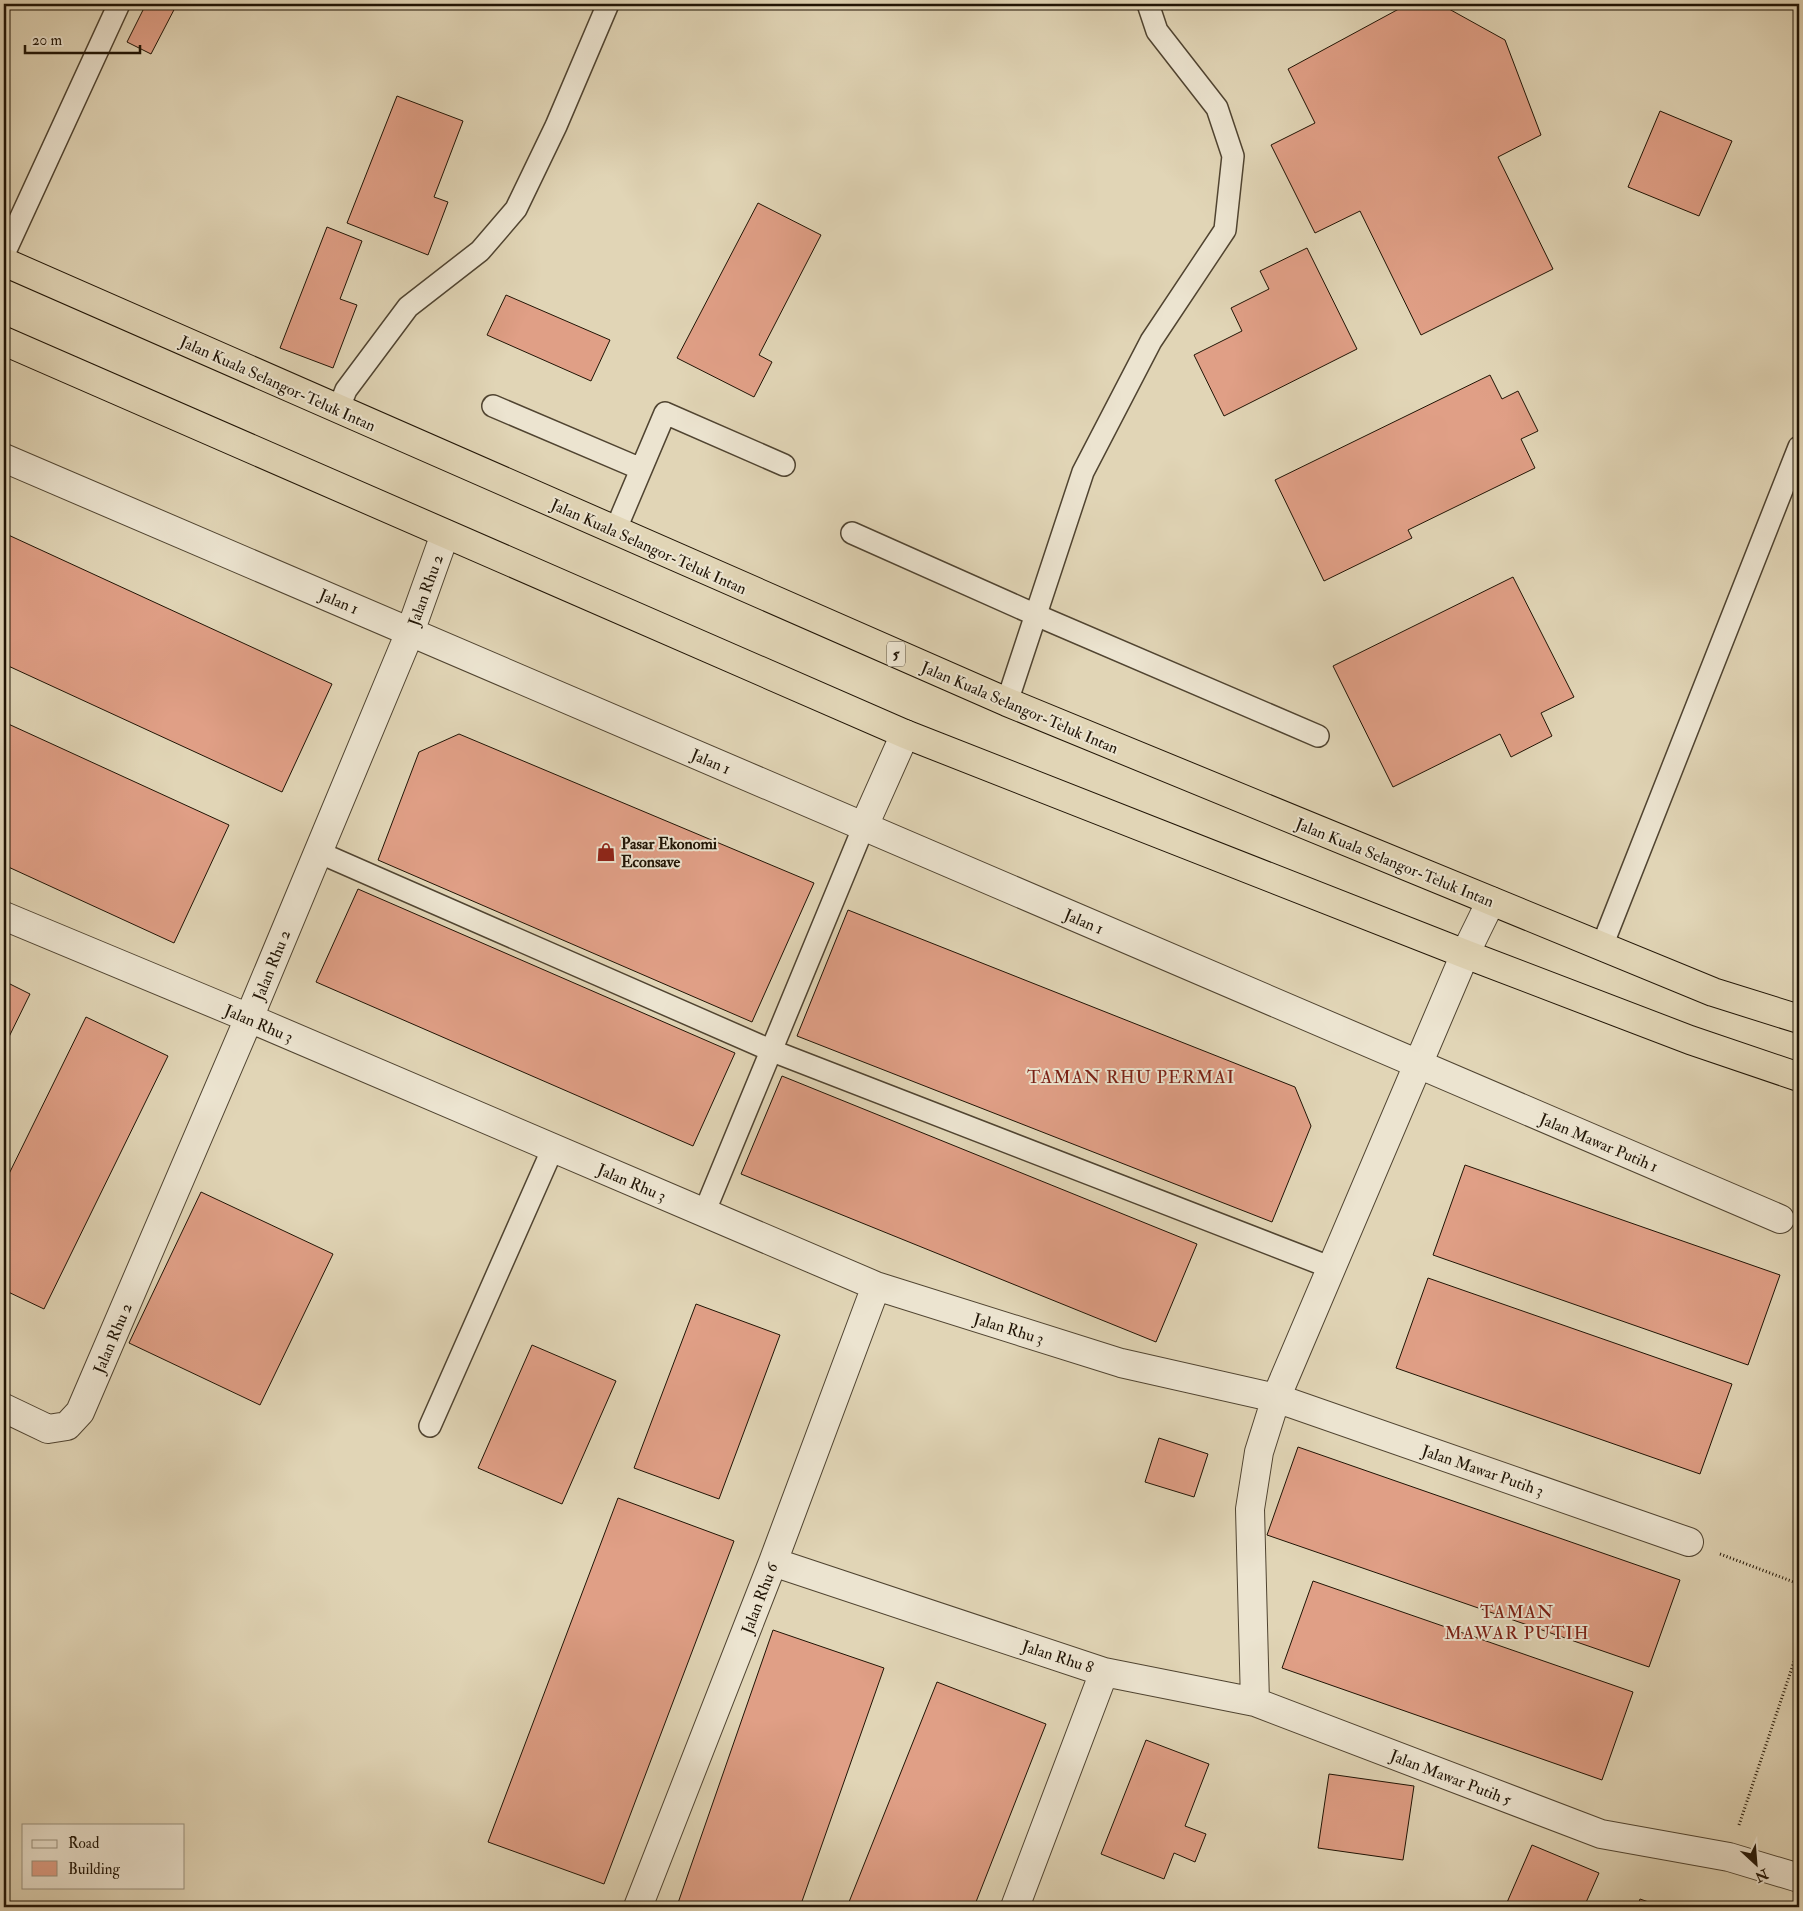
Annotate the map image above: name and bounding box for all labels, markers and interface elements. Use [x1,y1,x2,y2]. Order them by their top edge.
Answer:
scale bar [25,22,140,54]
text: 20 m [32,31,62,50]
street label: Jalan Kuala Selangor-Teluk Intan [175,331,379,437]
street label: Jalan Kuala Selangor-Teluk Intan [546,494,750,600]
street label: Jalan Rhu 2 [403,552,449,630]
street label: Jalan 1 [315,584,361,620]
road number: 5 [887,642,905,666]
street label: Jalan Kuala Selangor-Teluk Intan [917,657,1121,759]
street label: Jalan 1 [687,744,733,780]
street label: Jalan Kuala Selangor-Teluk Intan [1291,814,1497,913]
place label: Pasar Ekonomi Econsave [621,834,718,872]
shop icon: Pasar Ekonomi Econsave [595,841,617,863]
street label: Jalan 1 [1060,904,1106,940]
street label: Jalan Rhu 2 [248,927,296,1005]
street label: Jalan Rhu 3 [220,1000,296,1048]
district label: TAMAN RHU PERMAI [1027,1066,1235,1089]
street label: Jalan Mawar Putih 1 [1535,1109,1661,1178]
street label: Jalan Rhu 3 [593,1159,669,1207]
street label: Jalan Rhu 2 [89,1300,138,1378]
street label: Jalan Rhu 3 [970,1308,1046,1350]
street label: Jalan Mawar Putih 3 [1418,1440,1546,1502]
street label: Jalan Rhu 6 [737,1559,784,1638]
district label: TAMAN MAWAR PUTIH [1444,1601,1590,1645]
street label: Jalan Rhu 8 [1018,1636,1096,1679]
street label: Jalan Mawar Putih 5 [1386,1745,1514,1811]
legend [22,1824,185,1888]
text: Road [68,1834,100,1853]
north arrow [1730,1838,1780,1888]
text: Building [68,1860,120,1879]
text: N [1752,1864,1772,1886]

